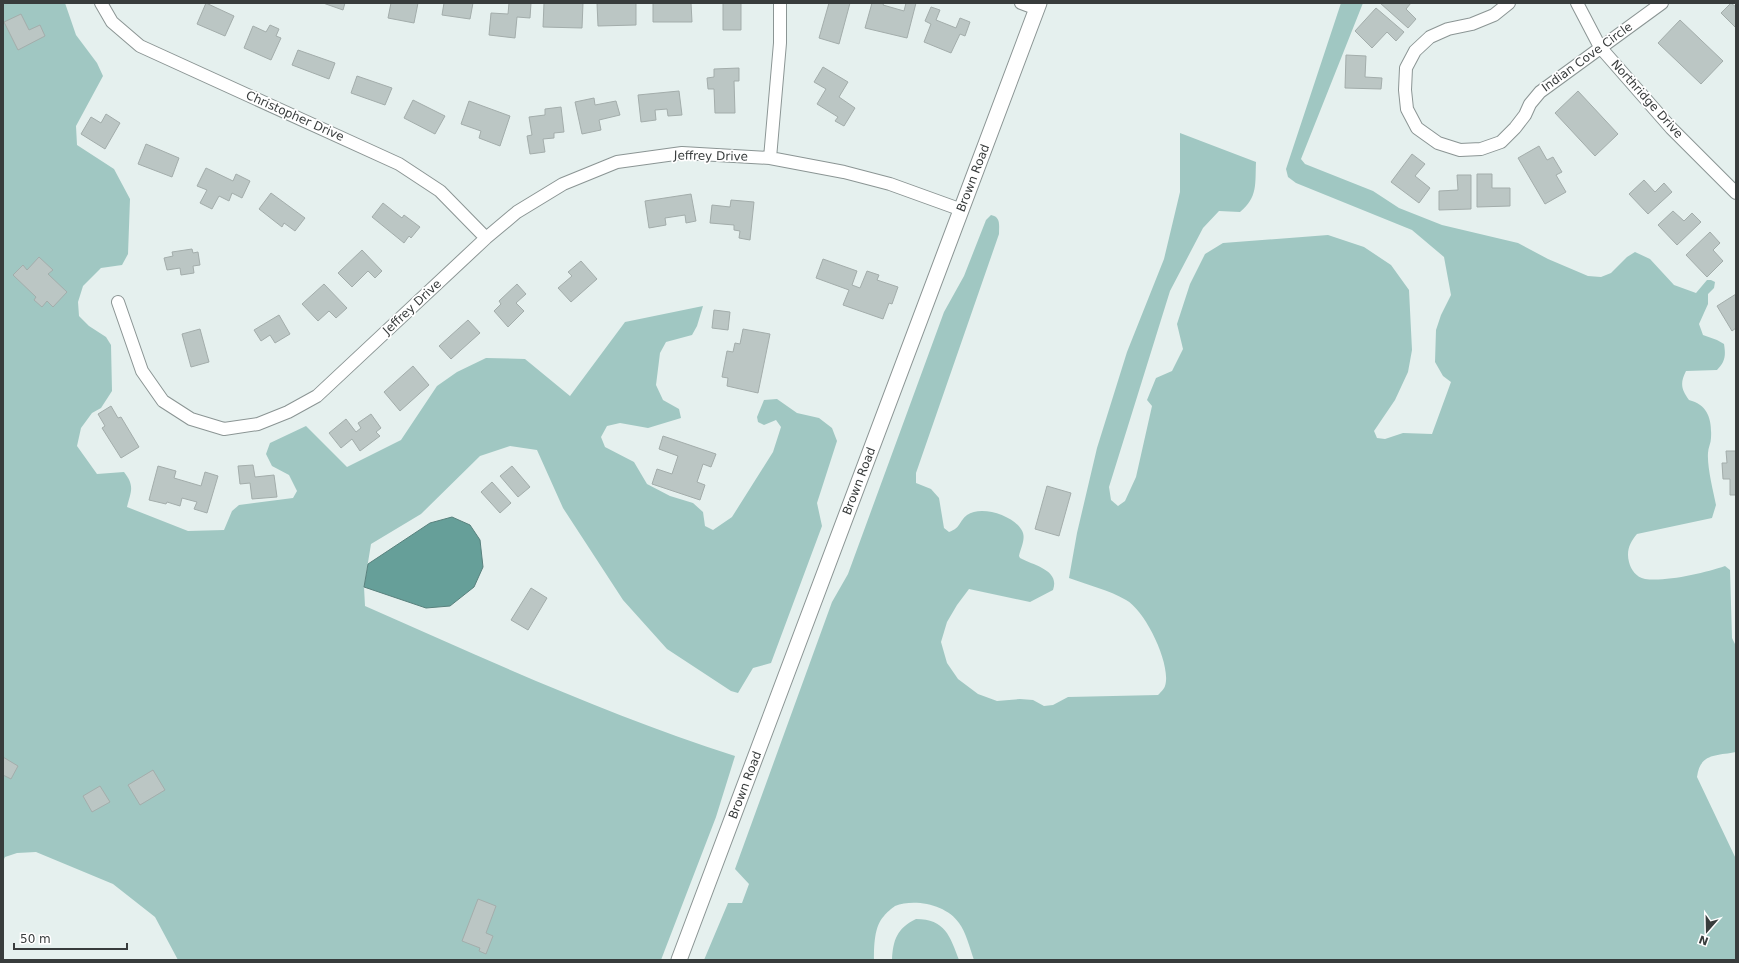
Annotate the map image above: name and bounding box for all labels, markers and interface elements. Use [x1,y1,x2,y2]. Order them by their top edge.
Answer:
street label: Indian Cove Circle [1539,19,1635,95]
street label: Northridge Drive [1608,57,1686,141]
street label: Christopher Drive [244,88,346,144]
street label: Brown Road [954,142,992,214]
street label: Jeffrey Drive [673,148,748,164]
street label: Jeffrey Drive [379,277,444,338]
street label: Brown Road [840,445,878,517]
street label: Brown Road [726,749,764,821]
north arrow [1687,911,1727,951]
scale bar [14,925,127,951]
text: 50 m [20,932,51,946]
text: N [1697,932,1710,948]

